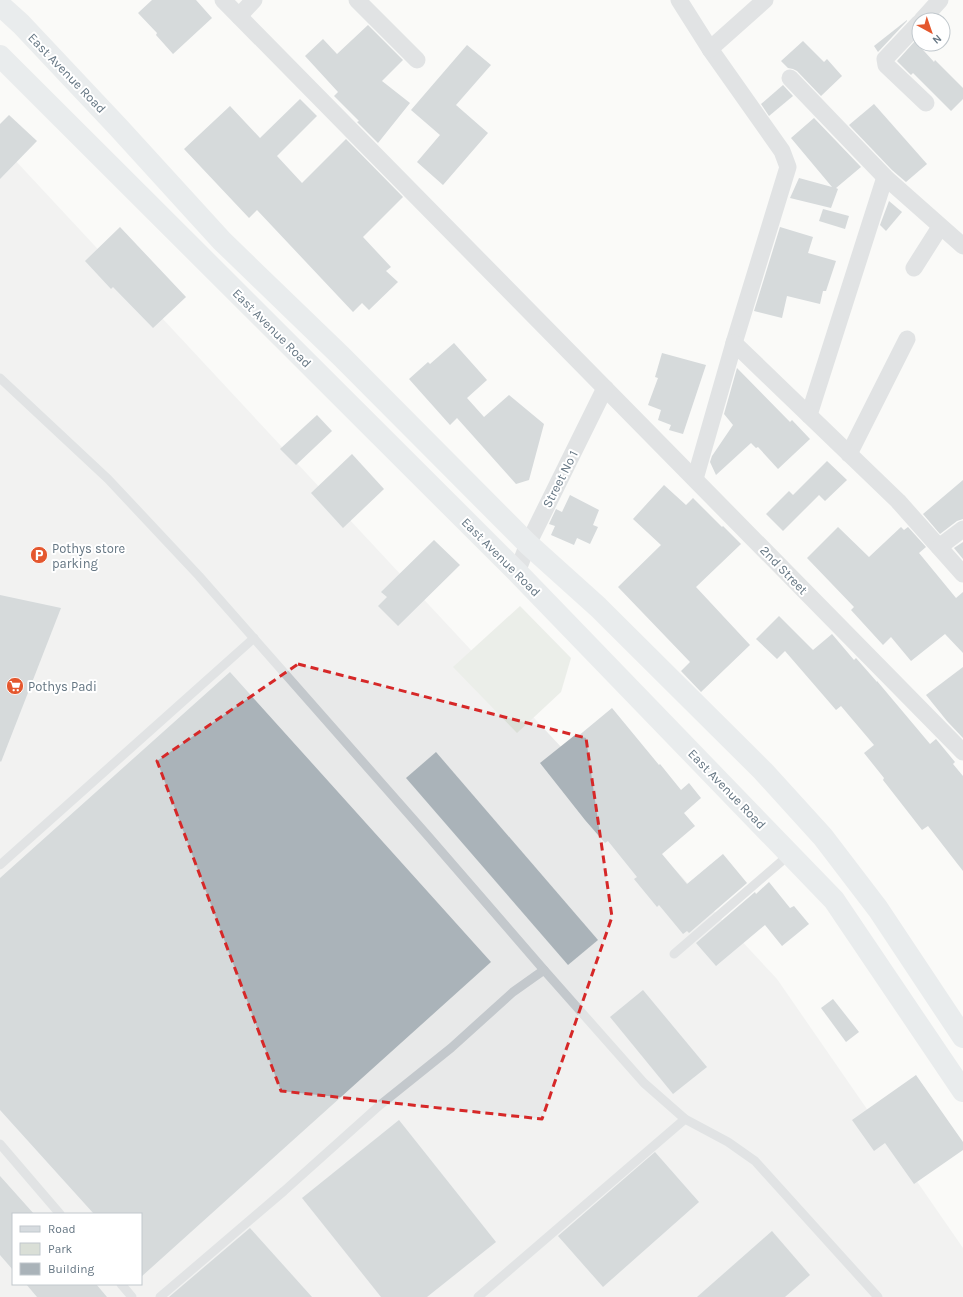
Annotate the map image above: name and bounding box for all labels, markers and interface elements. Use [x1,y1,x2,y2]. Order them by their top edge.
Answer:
north arrow [911,12,951,52]
street label: East Avenue Road [25,30,109,116]
text: N [930,32,944,47]
street label: East Avenue Road [230,286,314,370]
street label: Street No 1 [539,448,581,510]
street label: East Avenue Road [459,515,543,599]
place label: Pothys store parking [52,541,126,571]
street label: 2nd Street [757,543,811,598]
parking icon: Pothys store parking [29,545,49,565]
supermarket icon: Pothys Padi [5,676,25,696]
place label: Pothys Padi [28,679,97,694]
street label: East Avenue Road [685,746,769,832]
legend [12,1213,142,1285]
text: Road [48,1222,76,1236]
text: Park [48,1242,73,1256]
text: Building [48,1262,95,1276]

